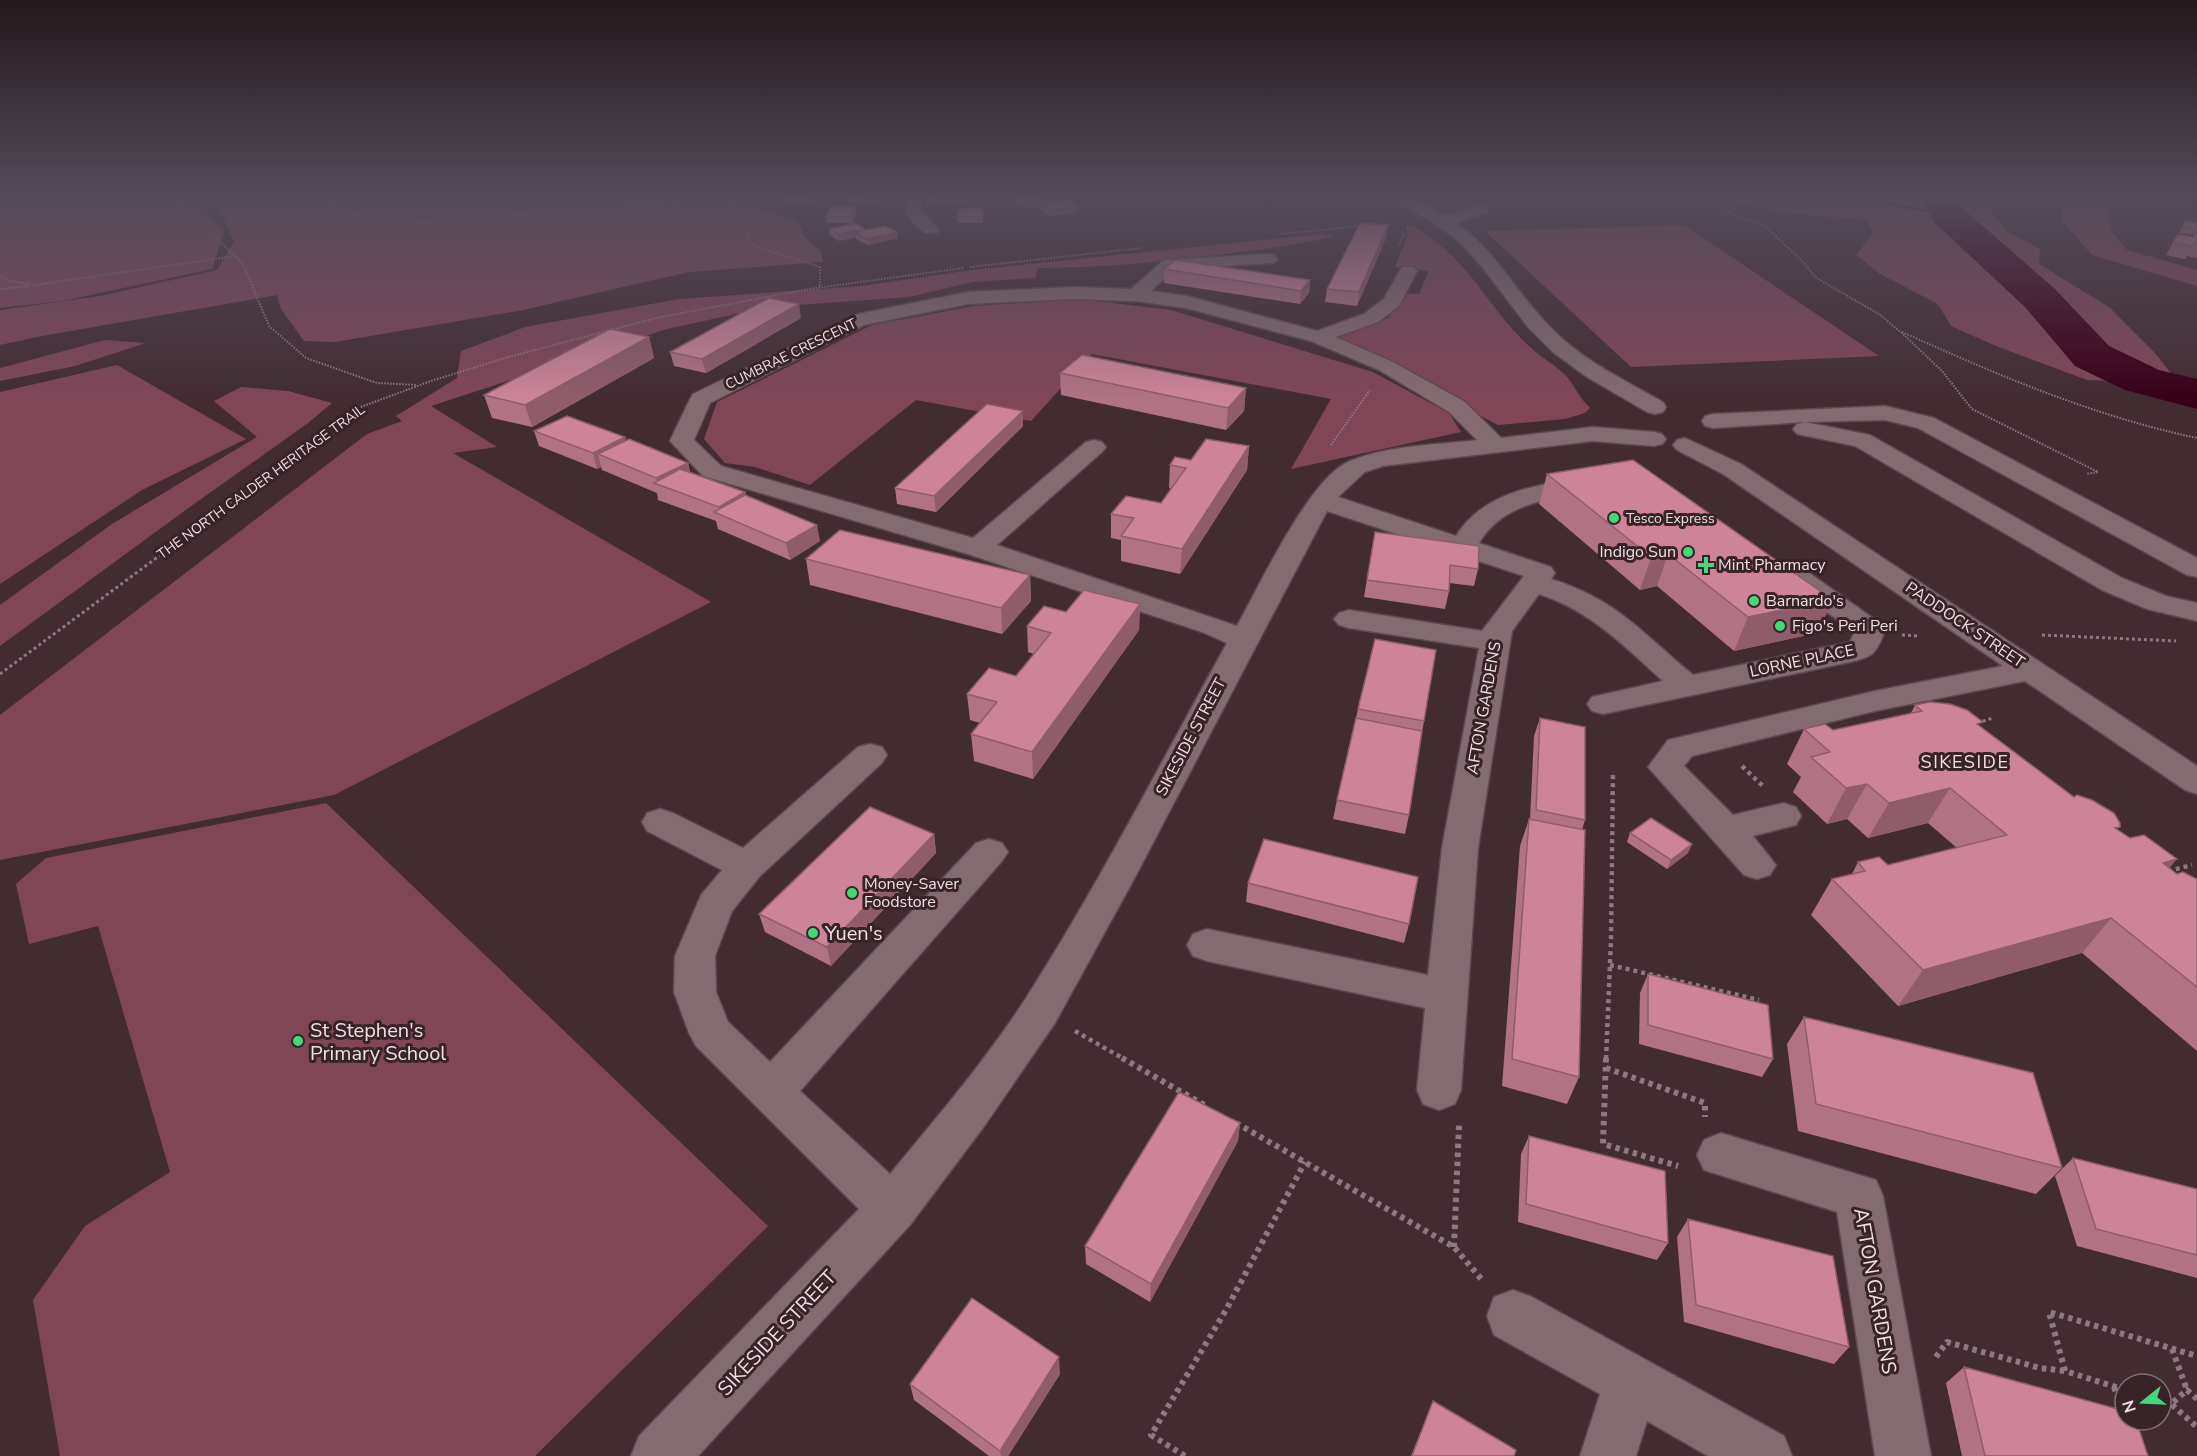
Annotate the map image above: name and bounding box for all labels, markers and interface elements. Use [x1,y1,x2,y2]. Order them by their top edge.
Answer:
street label: CUMBRAE CRESCENT [722,314,860,394]
street label: THE NORTH CALDER HERITAGE TRAIL [153,400,369,564]
place label: Tesco Express [1626,509,1715,528]
marker: Tesco Express [1607,511,1621,525]
place label: Indigo Sun [1599,541,1676,563]
marker: Indigo Sun [1681,545,1695,559]
place label: Mint Pharmacy [1718,554,1826,576]
marker: Mint Pharmacy [1699,558,1713,572]
street label: PADDOCK STREET [1901,577,2029,673]
place label: Barnardo's [1766,590,1844,612]
marker: Barnardo's [1747,594,1761,608]
place label: Figo's Peri Peri [1792,615,1898,637]
marker: Figo's Peri Peri [1773,619,1787,633]
street label: LORNE PLACE [1748,639,1856,683]
street label: AFTON GARDENS [1461,640,1507,776]
street label: SIKESIDE STREET [1151,674,1231,800]
district label: SIKESIDE [1921,750,2009,774]
place label: Money-Saver Foodstore [864,873,959,913]
marker: Money-Saver Foodstore [845,886,859,900]
place label: Yuen's [824,920,883,947]
marker: Yuen's [806,926,820,940]
place label: St Stephen's Primary School [310,1017,446,1067]
marker: St Stephen's Primary School [291,1034,305,1048]
street label: AFTON GARDENS [1847,1206,1903,1376]
street label: SIKESIDE STREET [712,1264,842,1402]
north arrow [2113,1372,2173,1432]
text: N [2117,1397,2142,1415]

